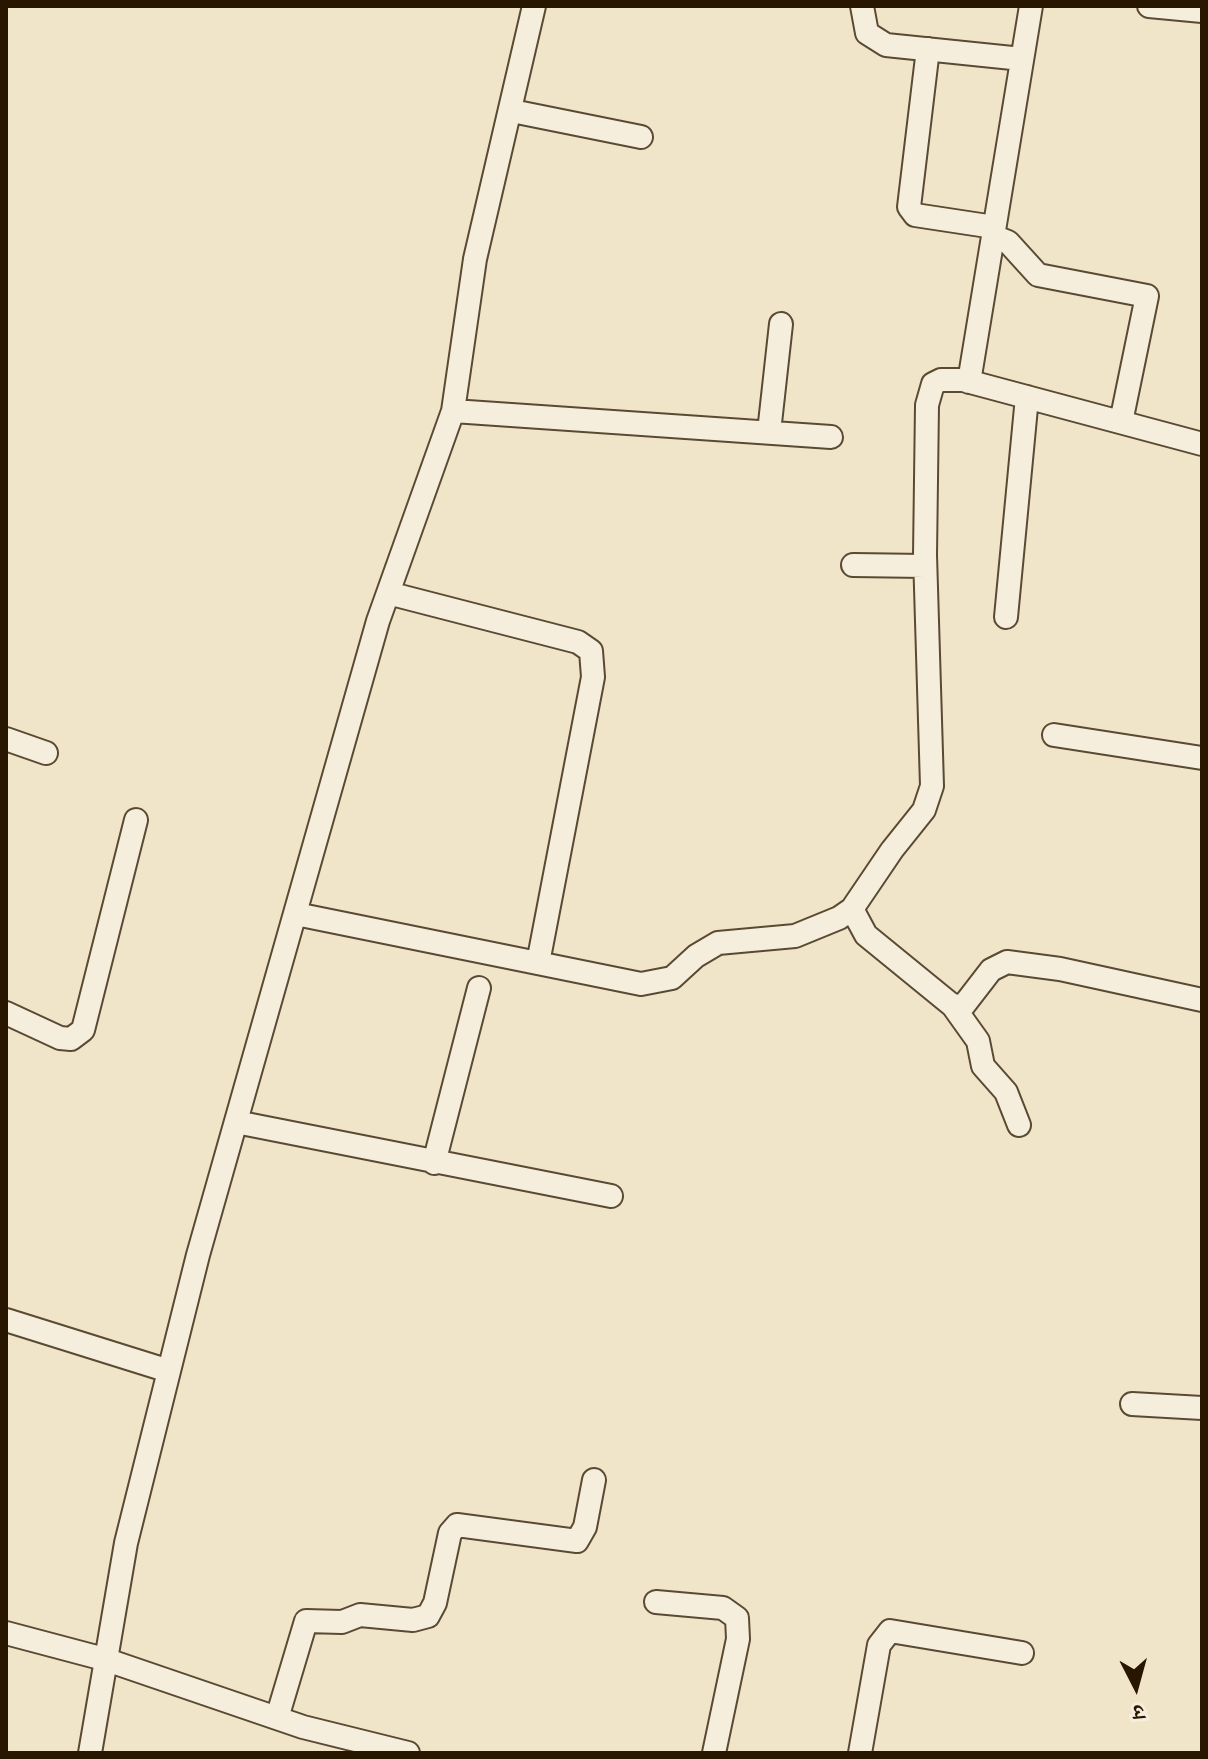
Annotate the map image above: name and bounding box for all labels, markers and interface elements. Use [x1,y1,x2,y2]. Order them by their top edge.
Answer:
north arrow [1096,1647,1176,1727]
text: उ [1132,1697,1146,1725]

